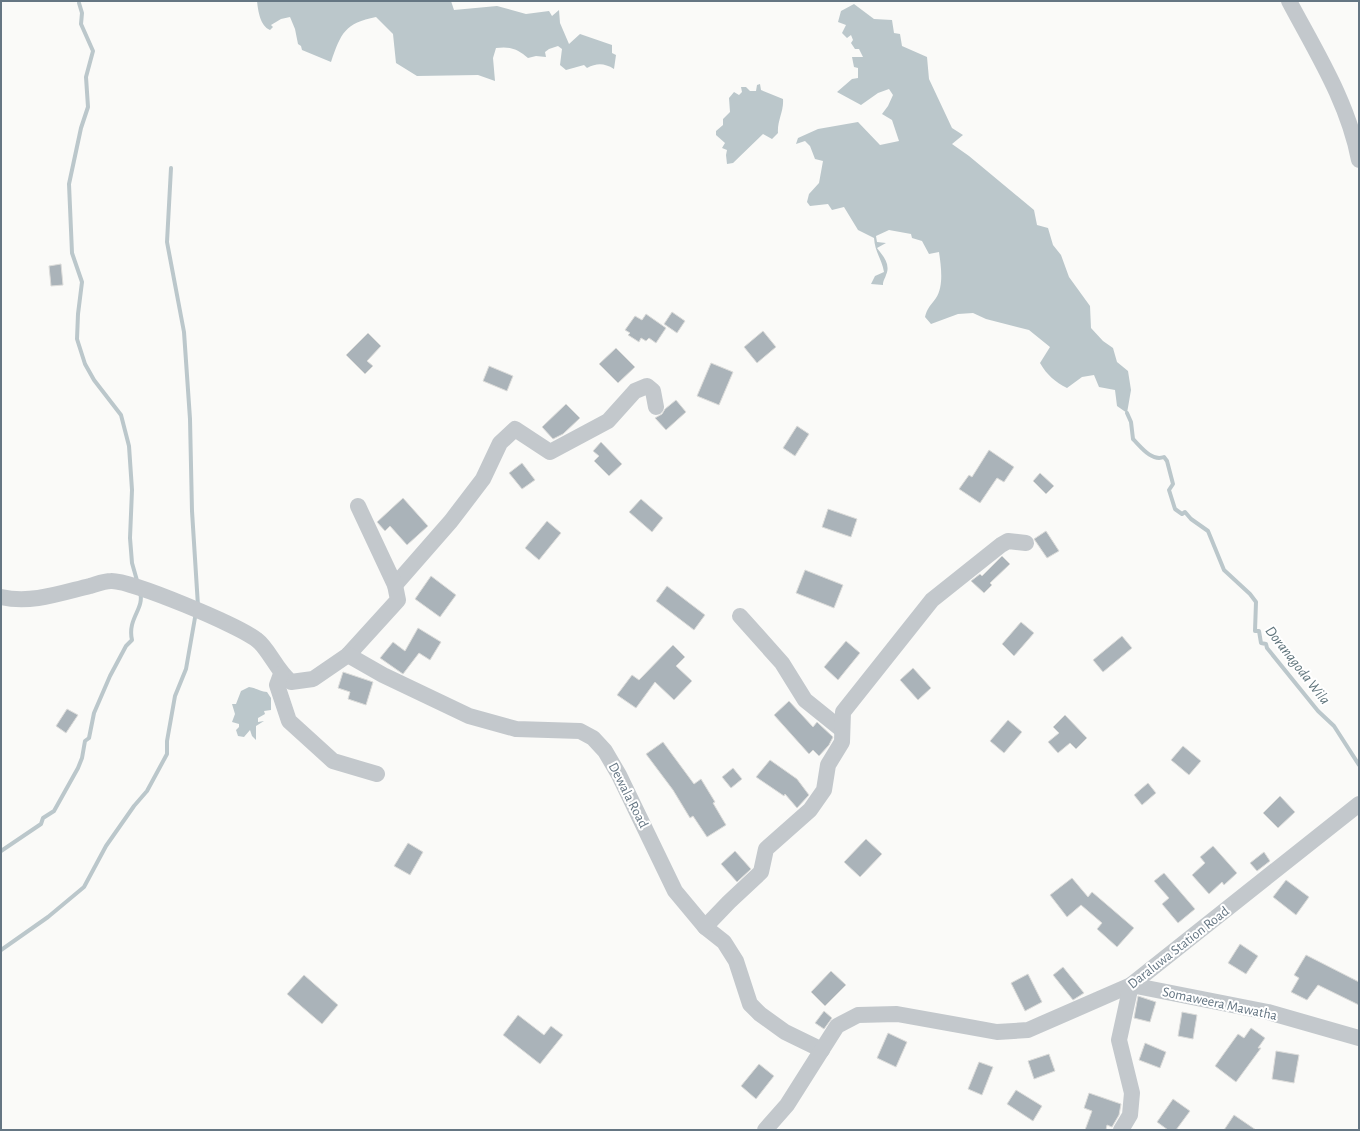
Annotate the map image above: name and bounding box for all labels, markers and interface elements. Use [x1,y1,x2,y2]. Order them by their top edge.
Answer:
water label: Doranagoda Wila [1262,623,1333,707]
street label: Dewala Road [606,761,651,830]
street label: Daraluwa Station Road [1125,904,1232,992]
street label: Somaweera Mawatha [1161,985,1279,1023]

